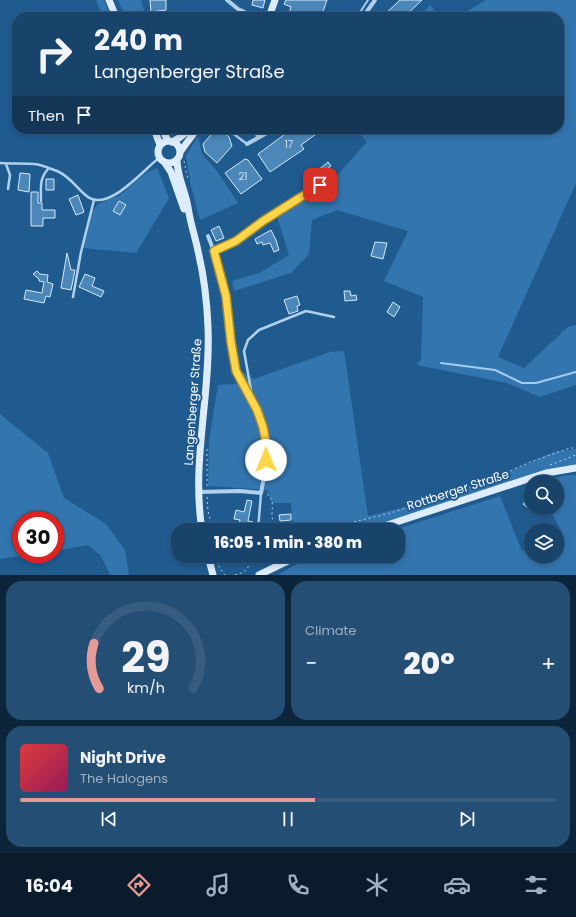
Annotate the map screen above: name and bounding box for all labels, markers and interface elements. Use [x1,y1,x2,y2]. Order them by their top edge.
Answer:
text: 240 m [94,21,183,60]
icon: right [28,28,80,80]
text: Langenberger Straße [94,59,285,84]
icon: arrive [73,104,95,126]
text: Then [28,105,65,126]
house number: 17 [285,137,294,152]
pin [303,168,337,202]
house number: 21 [239,169,247,184]
icon: arrive [309,174,331,196]
street label: Langenberger Straße [180,338,205,466]
position arrow [245,439,287,481]
street label: Rottberger Straße [405,465,511,514]
map controls [524,475,564,563]
button: search [524,475,564,515]
speed limit sign: 30 [12,511,64,563]
button: layers [524,523,564,563]
text: 16:05 · 1 min · 380 m [214,532,362,553]
text: Climate [305,621,356,640]
text: 29 [121,627,170,686]
text: 20° [403,642,455,685]
text: − [305,648,317,679]
text: + [541,648,556,679]
text: km/h [126,677,165,697]
text: Night Drive [80,747,166,768]
text: The Halogens [80,769,168,788]
icon: previous [98,808,120,830]
icon: pause [277,808,299,830]
icon: next [456,808,478,830]
icon: directions [125,871,153,899]
icon: music [204,871,232,899]
icon: phone [284,871,312,899]
icon: climate [363,871,391,899]
icon: car [443,871,471,899]
icon: filters [522,871,550,899]
text: 16:04 [26,873,73,898]

